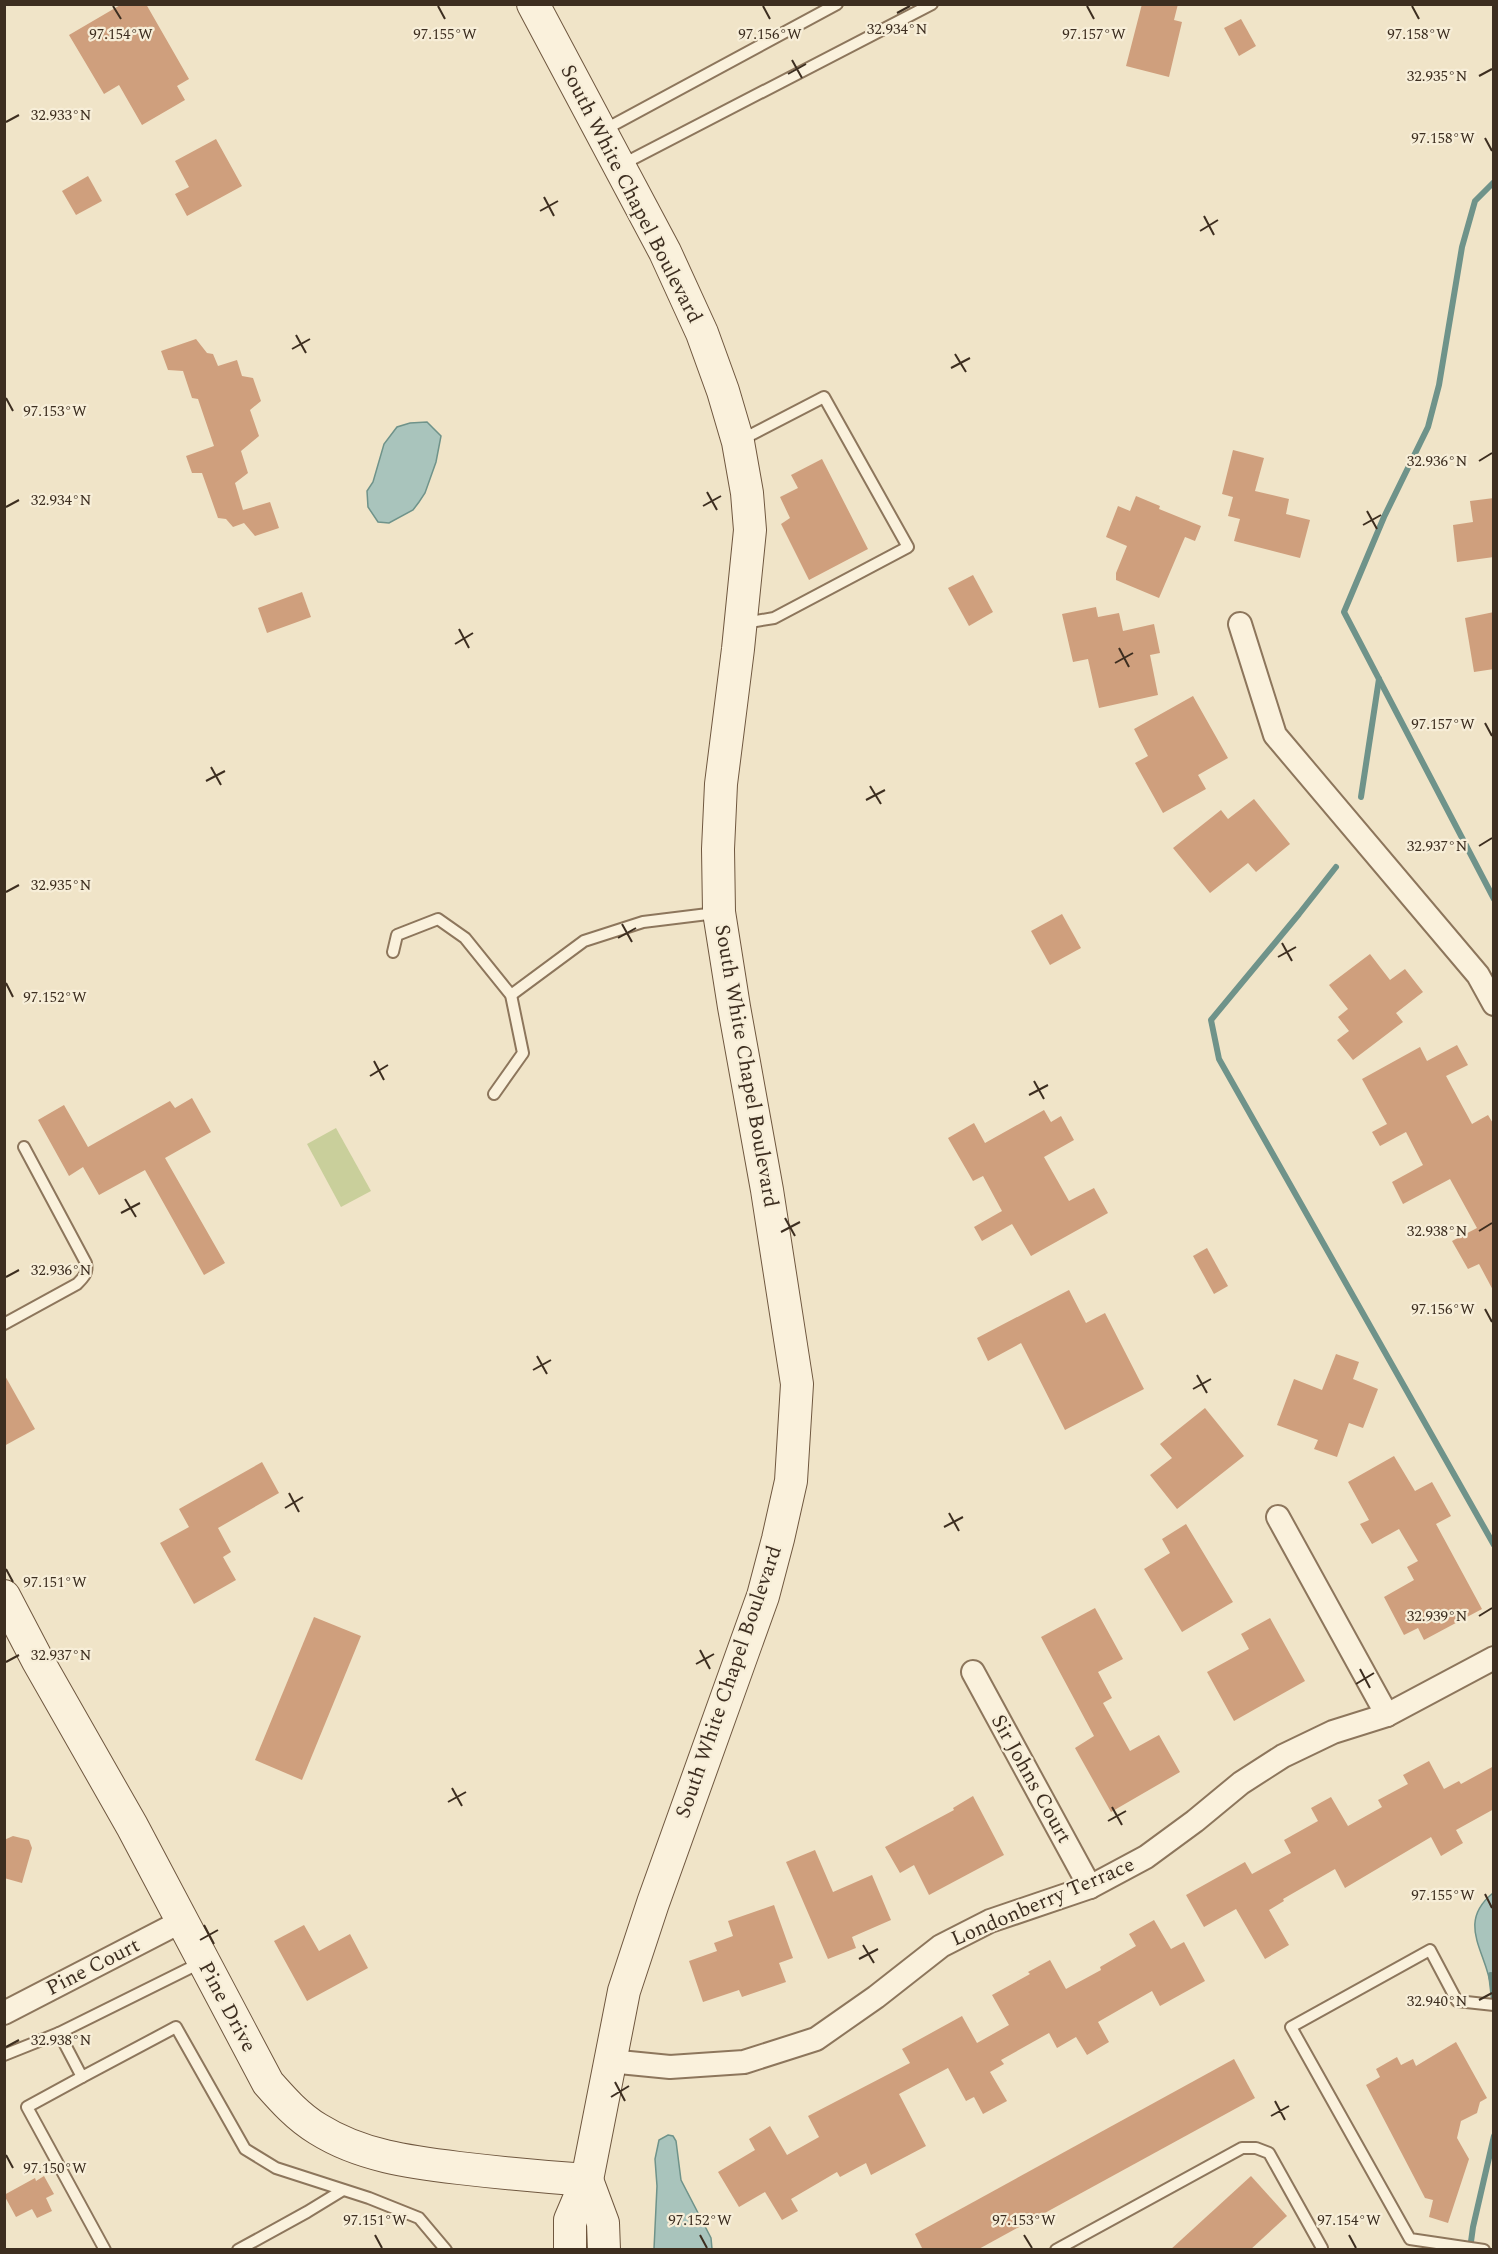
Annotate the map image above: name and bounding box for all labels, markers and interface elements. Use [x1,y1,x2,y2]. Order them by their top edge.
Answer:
text: 32.934°N [867,18,927,41]
text: 97.154°W [89,23,153,46]
text: 97.155°W [413,23,477,46]
text: 97.156°W [738,23,802,46]
text: 97.157°W [1062,23,1126,46]
text: 97.158°W [1387,23,1451,46]
street label: South White Chapel Boulevard [552,59,710,329]
text: 32.935°N [1407,65,1467,88]
text: 32.933°N [31,104,91,127]
text: 97.158°W [1411,127,1475,150]
text: 97.153°W [23,400,87,423]
text: 32.936°N [1407,450,1467,473]
text: 32.934°N [31,489,91,512]
text: 97.157°W [1411,713,1475,736]
text: 32.937°N [1407,835,1467,858]
text: 32.935°N [31,874,91,897]
street label: South White Chapel Boulevard [705,922,787,1210]
text: 97.152°W [23,986,87,1009]
text: 32.938°N [1407,1220,1467,1243]
text: 32.936°N [31,1259,91,1282]
text: 97.156°W [1411,1298,1475,1321]
street label: South White Chapel Boulevard [667,1541,791,1823]
text: 97.151°W [23,1571,87,1594]
text: 32.939°N [1407,1605,1467,1628]
text: 32.937°N [31,1644,91,1667]
street label: Sir Johns Court [982,1709,1080,1849]
street label: Londonberry Terrace [946,1849,1140,1955]
text: 97.155°W [1411,1884,1475,1907]
street label: Pine Court [40,1930,146,2004]
street label: Pine Drive [190,1956,264,2058]
text: 32.940°N [1407,1990,1467,2013]
text: 32.938°N [31,2029,91,2052]
text: 97.150°W [23,2157,87,2180]
text: 97.151°W [343,2209,407,2232]
text: 97.152°W [668,2209,732,2232]
text: 97.153°W [992,2209,1056,2232]
text: 97.154°W [1317,2209,1381,2232]

